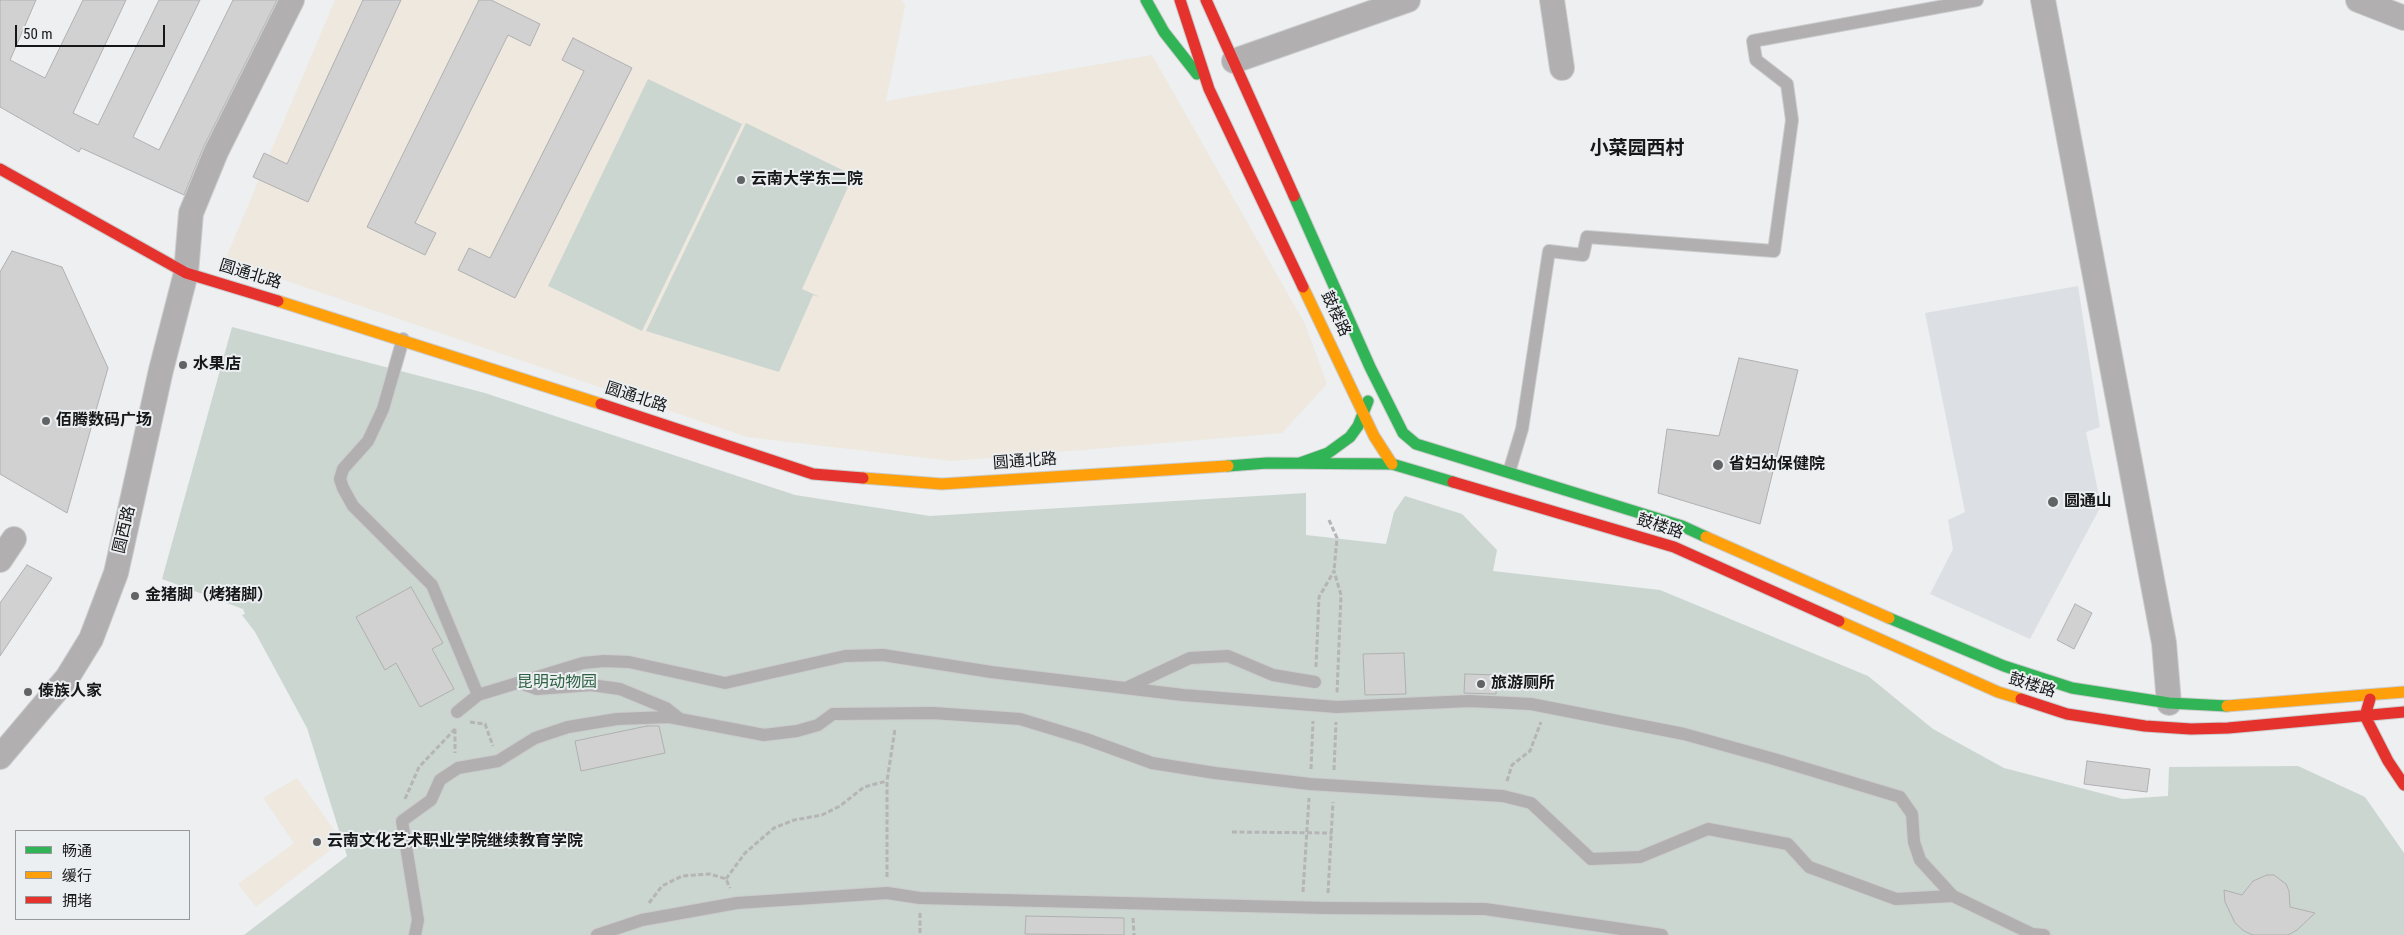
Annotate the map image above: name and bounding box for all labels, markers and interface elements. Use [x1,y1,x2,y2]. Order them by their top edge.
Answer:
scale bar [18,15,168,47]
text: 50 m [23,25,53,43]
district label: 小菜园西村 [1590,138,1684,160]
place label: 云南大学东二院 [751,170,863,190]
marker: 云南大学东二院 [735,174,747,186]
street label: 圆通北路 [217,256,283,294]
street label: 鼓楼路 [1316,288,1354,340]
place label: 水果店 [193,355,241,375]
marker: 水果店 [177,359,189,371]
street label: 圆通北路 [603,379,669,417]
place label: 佰腾数码广场 [56,411,152,431]
marker: 佰腾数码广场 [40,415,52,427]
street label: 圆通北路 [992,450,1058,474]
place label: 省妇幼保健院 [1729,455,1825,475]
marker: 省妇幼保健院 [1711,458,1725,472]
place label: 圆通山 [2064,492,2112,512]
marker: 圆通山 [2046,495,2060,509]
street label: 圆西路 [110,504,140,556]
street label: 鼓楼路 [1634,510,1686,544]
place label: 金猪脚（烤猪脚） [145,586,273,606]
marker: 金猪脚（烤猪脚） [129,590,141,602]
street label: 鼓楼路 [2006,670,2058,702]
park label: 昆明动物园 [517,673,597,693]
place label: 旅游厕所 [1491,674,1555,694]
marker: 旅游厕所 [1475,678,1487,690]
place label: 傣族人家 [38,682,102,702]
marker: 傣族人家 [22,686,34,698]
legend [15,830,190,920]
place label: 云南文化艺术职业学院继续教育学院 [327,832,583,852]
marker: 云南文化艺术职业学院继续教育学院 [311,836,323,848]
text: 畅通 [62,842,92,860]
text: 缓行 [62,867,92,885]
text: 拥堵 [62,892,92,910]

